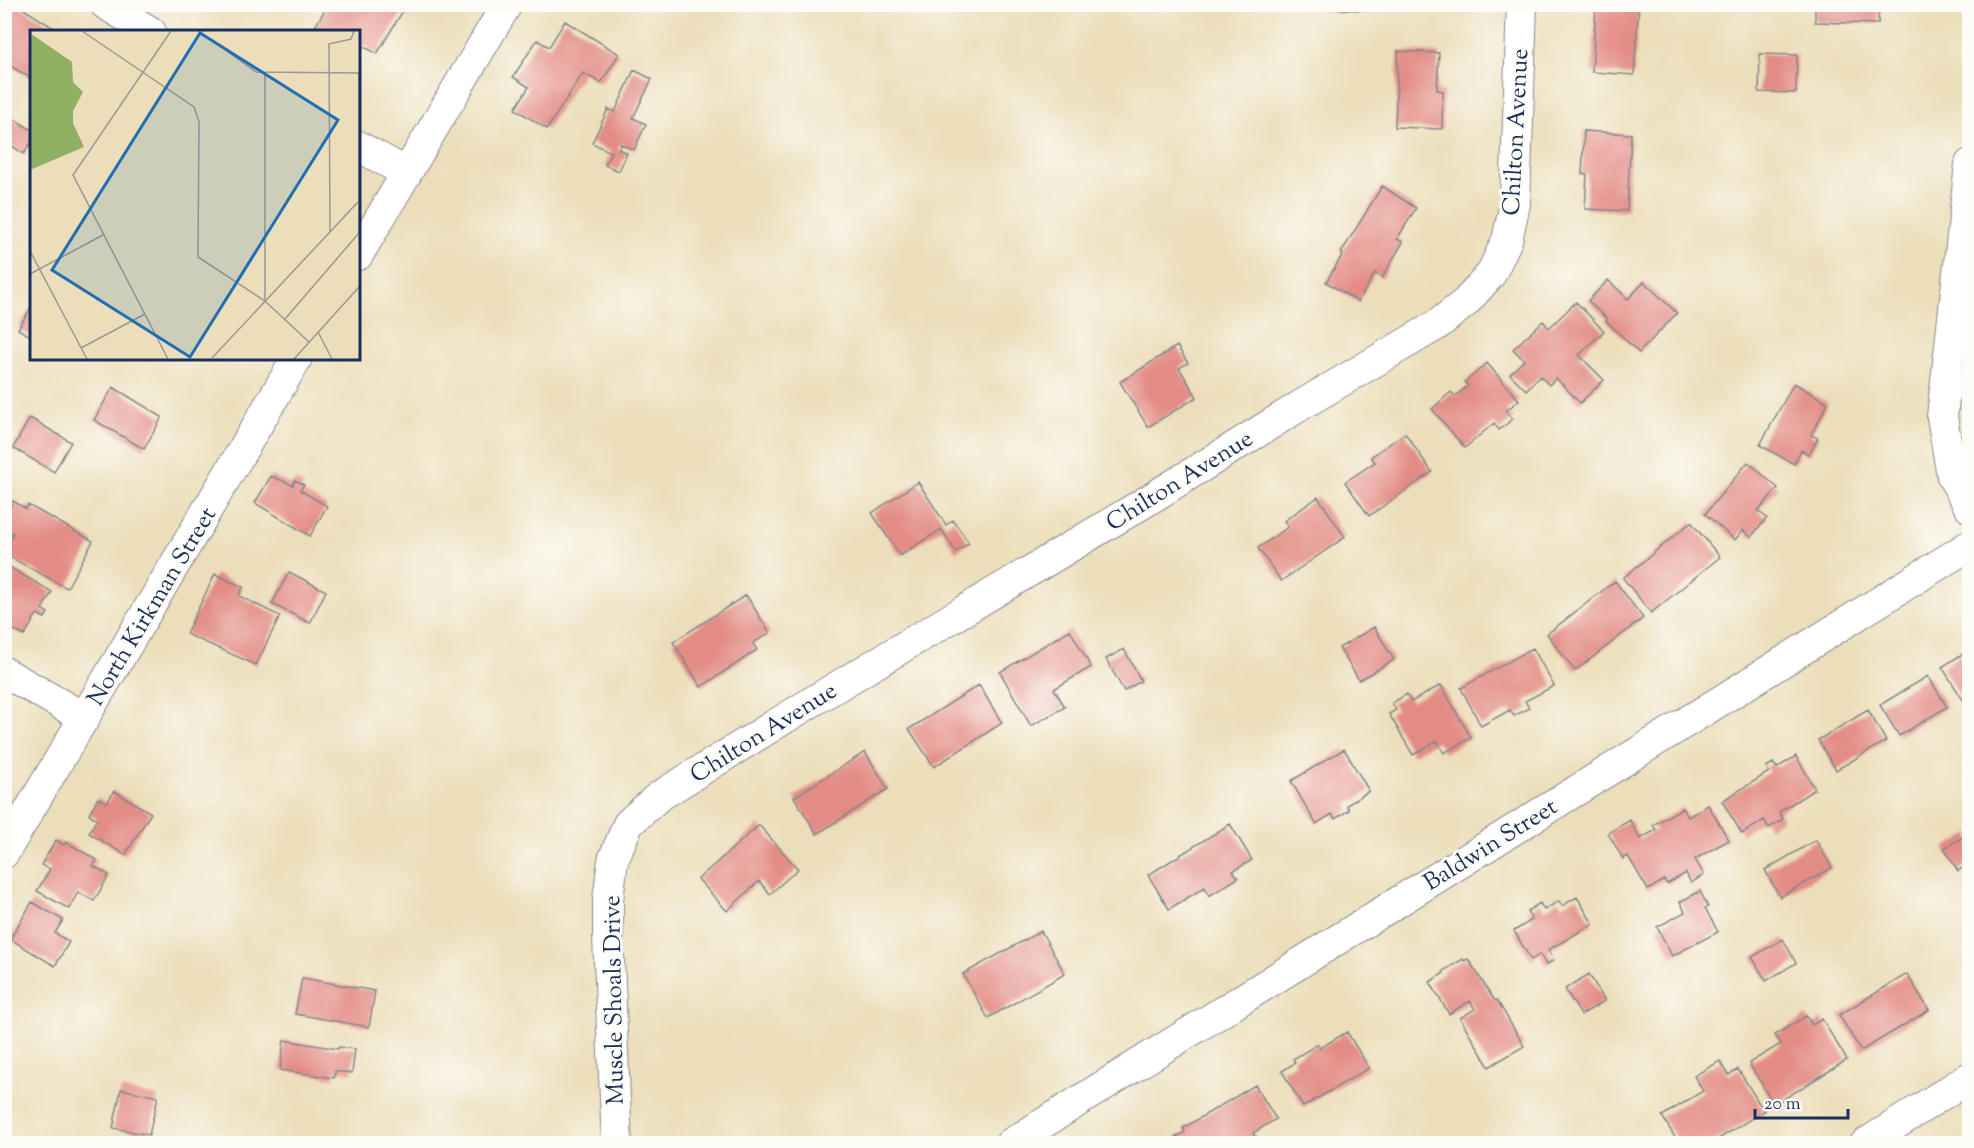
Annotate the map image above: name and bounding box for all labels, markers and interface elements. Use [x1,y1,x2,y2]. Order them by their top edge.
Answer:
inset map [30,30,360,360]
street label: Chilton Avenue [1496,48,1538,217]
street label: Chilton Avenue [1100,423,1260,541]
street label: North Kirkman Street [80,501,226,713]
street label: Chilton Avenue [684,675,844,793]
street label: Baldwin Street [1418,791,1565,900]
street label: Muscle Shoals Drive [596,895,634,1105]
scale bar [1755,1082,1848,1120]
text: 20 m [1764,1092,1801,1118]

